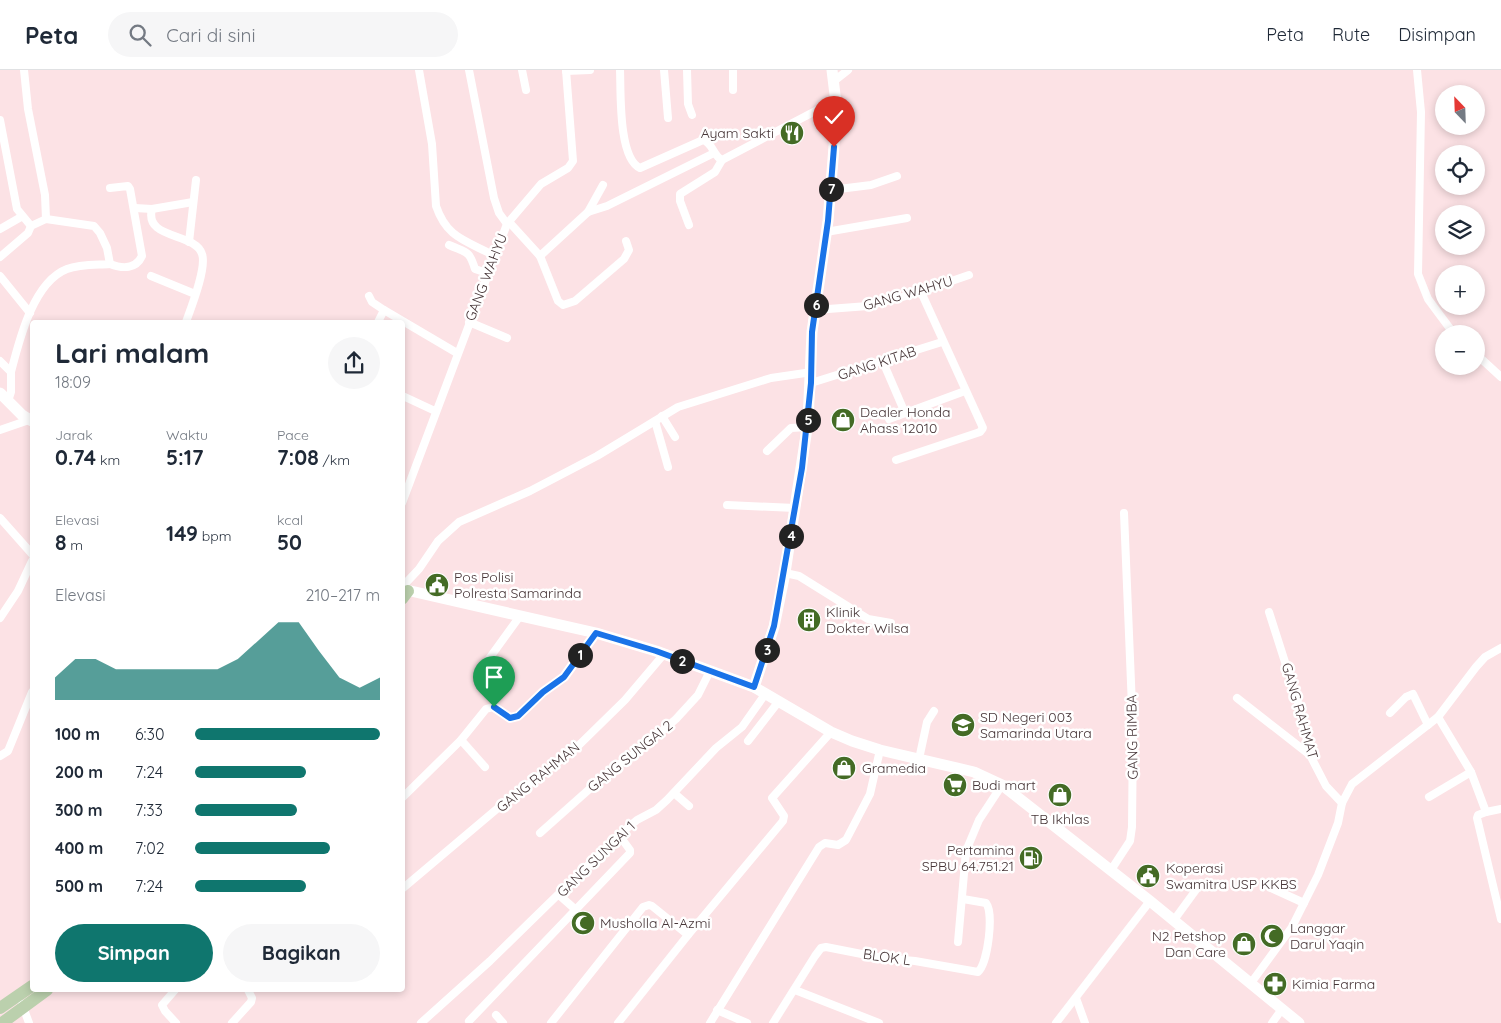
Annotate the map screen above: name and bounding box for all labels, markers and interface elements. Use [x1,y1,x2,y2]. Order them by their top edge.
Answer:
search box [108,12,458,57]
text: Peta [25,20,78,50]
icon: search [126,21,154,49]
text: Cari di sini [166,23,256,47]
text: Peta [1266,23,1304,46]
text: Rute [1332,23,1370,46]
text: Disimpan [1398,23,1476,46]
north arrow [1435,85,1485,135]
map controls [1435,85,1485,375]
pin [813,96,855,147]
icon: check [820,103,848,131]
restaurant icon: Ayam Sakti [779,120,805,146]
place label: Ayam Sakti [701,124,774,142]
button: locate [1435,145,1485,195]
pin: 7 [818,176,844,202]
text: 7 [828,180,835,198]
button: layers [1435,205,1485,255]
street label: GANG WAHYU [461,231,511,323]
button: + [1435,265,1485,315]
street label: GANG WAHYU [861,272,955,314]
pin: 6 [804,292,828,318]
text: 6 [813,296,820,314]
button: − [1435,325,1485,375]
text: Lari malam [55,335,209,370]
button: share [328,337,380,389]
street label: GANG KITAB [836,342,918,384]
text: 18:09 [55,372,91,392]
place label: Dealer Honda Ahass 12010 [860,403,950,437]
shop icon: Dealer Honda Ahass 12010 [830,407,856,433]
pin: 5 [796,408,820,432]
text: 5 [804,411,813,429]
text: Jarak [55,426,93,444]
text: Waktu [166,426,208,444]
text: Pace [277,426,309,444]
text: 0.74 [55,444,96,470]
text: 5:17 [166,444,204,470]
text: 7:08 [277,444,319,470]
text: km [96,451,120,469]
text: /km [319,451,350,469]
text: Elevasi [55,511,99,529]
text: kcal [277,511,303,529]
text: 149 [166,520,198,546]
pin: 4 [778,524,804,548]
text: bpm [198,527,232,545]
text: 4 [787,527,796,545]
text: 8 [55,529,67,555]
text: 50 [277,529,302,555]
text: m [67,536,83,554]
place label: Pos Polisi Polresta Samarinda [454,568,582,602]
public building icon: Pos Polisi Polresta Samarinda [424,572,450,598]
text: Elevasi [55,585,106,605]
text: 210–217 m [306,585,380,605]
place label: Klinik Dokter Wilsa [826,603,909,637]
building icon: Klinik Dokter Wilsa [796,607,822,633]
pin: 3 [754,638,780,662]
text: 3 [764,641,771,659]
pin: 1 [568,642,592,668]
text: 1 [578,646,583,664]
pin: 2 [670,648,694,674]
text: 2 [679,652,686,670]
pin [473,656,515,707]
street label: GANG RAHMAT [1278,661,1322,761]
icon: arrive [480,663,508,691]
street label: GANG RIMBA [1122,694,1142,780]
place label: SD Negeri 003 Samarinda Utara [980,708,1092,742]
school or university icon: SD Negeri 003 Samarinda Utara [950,712,976,738]
street label: GANG SUNGAI 2 [584,716,676,796]
text: 100 m [55,724,100,744]
text: 6:30 [135,724,165,744]
street label: GANG RAHMAN [493,738,583,816]
shop icon: Gramedia [831,755,857,781]
place label: Gramedia [862,759,926,777]
text: 200 m [55,762,103,782]
text: 7:24 [135,762,163,782]
supermarket icon: Budi mart [942,772,968,798]
place label: Budi mart [972,776,1036,794]
shop icon: TB Ikhlas [1047,782,1073,808]
text: 300 m [55,800,102,820]
text: 7:33 [135,800,163,820]
place label: TB Ikhlas [1031,810,1089,828]
street label: GANG SUNGAI 1 [553,817,639,901]
text: 400 m [55,838,103,858]
text: 7:02 [135,838,165,858]
place label: Pertamina SPBU 64.751.21 [922,841,1014,875]
fuel station icon: Pertamina SPBU 64.751.21 [1018,845,1044,871]
place label: Koperasi Swamitra USP KKBS [1166,859,1297,893]
public building icon: Koperasi Swamitra USP KKBS [1135,863,1161,889]
text: 500 m [55,876,103,896]
text: 7:24 [135,876,163,896]
mosque icon: Musholla Al-Azmi [570,910,596,936]
place label: Musholla Al-Azmi [600,914,711,932]
place label: Langgar Darul Yaqin [1290,919,1364,953]
mosque icon: Langgar Darul Yaqin [1259,923,1285,949]
button: Simpan [55,924,213,982]
button: Bagikan [223,924,380,982]
place label: N2 Petshop Dan Care [1152,927,1226,961]
shop icon: N2 Petshop Dan Care [1231,931,1257,957]
street label: BLOK L [862,945,912,969]
pharmacy icon: Kimia Farma [1262,971,1288,997]
place label: Kimia Farma [1292,975,1375,993]

